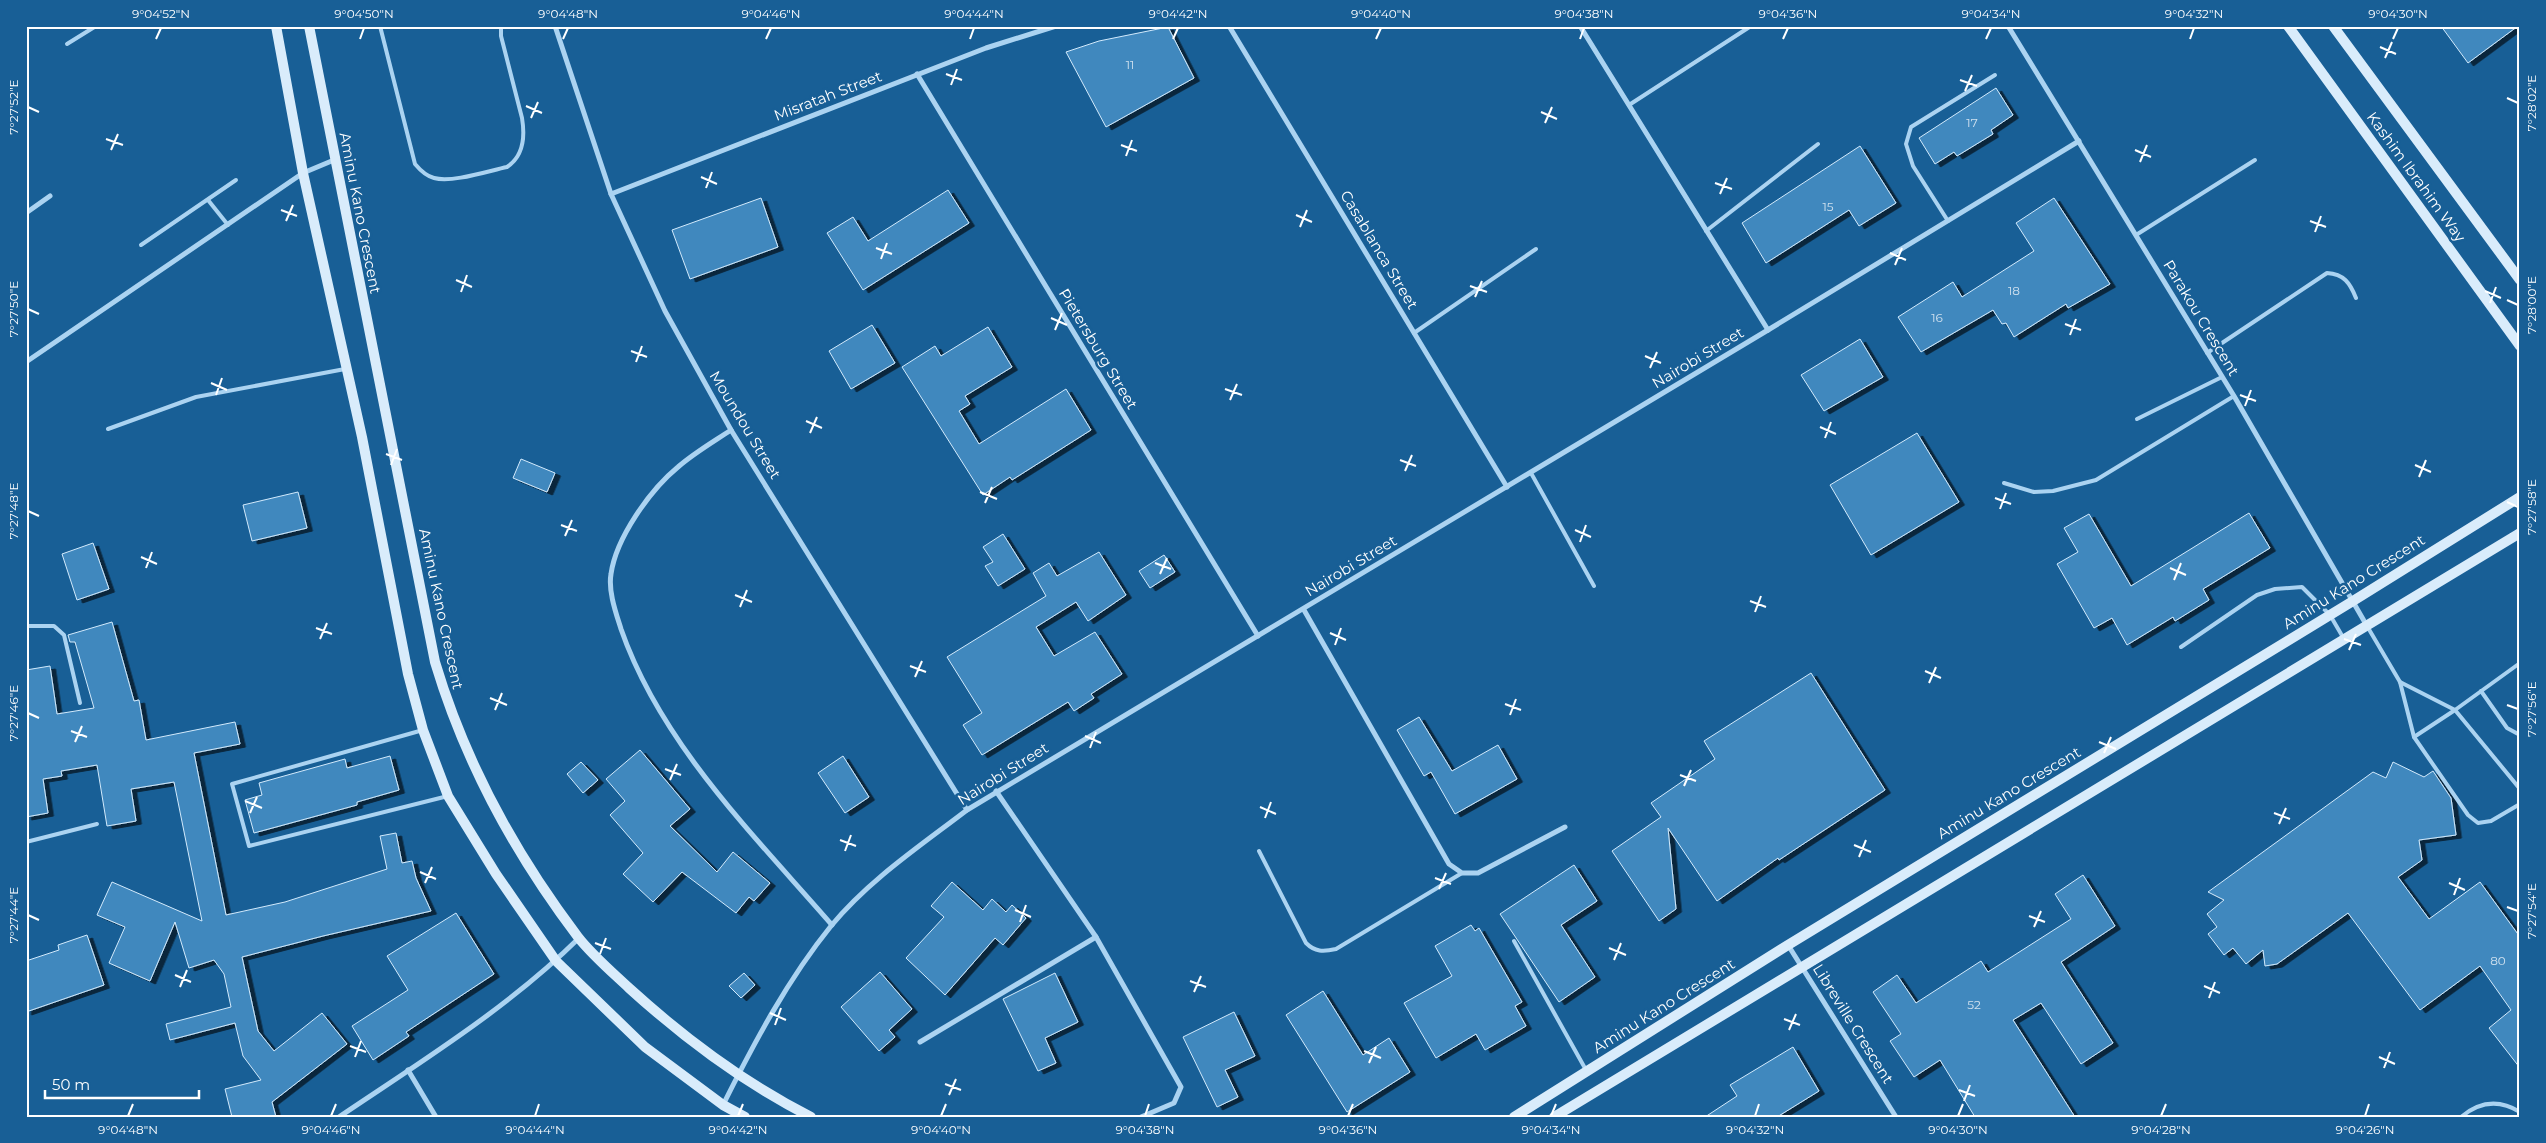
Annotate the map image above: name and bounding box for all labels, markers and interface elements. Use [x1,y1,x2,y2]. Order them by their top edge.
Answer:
text: 9°04'52"N [132,6,190,21]
text: 9°04'50"N [334,6,394,21]
text: 9°04'48"N [538,6,598,21]
text: 9°04'46"N [741,6,801,21]
text: 9°04'44"N [944,6,1004,21]
text: 9°04'42"N [1149,6,1207,21]
text: 9°04'40"N [1351,6,1411,21]
text: 9°04'38"N [1554,6,1614,21]
text: 9°04'36"N [1759,6,1817,21]
text: 9°04'34"N [1961,6,2021,21]
text: 9°04'32"N [2165,6,2223,21]
text: 9°04'30"N [2368,6,2428,21]
house number: 11 [1126,57,1134,72]
street label: Misratah Street [771,66,884,125]
text: 7°28'02"E [2524,75,2539,131]
text: 7°27'52"E [6,79,21,135]
street label: Kashim Ibrahim Way [2363,108,2470,246]
house number: 17 [1966,115,1978,130]
street label: Aminu Kano Crescent [336,131,385,295]
street label: Casablanca Street [1336,187,1422,313]
house number: 15 [1822,199,1834,214]
street label: Parakou Crescent [2159,256,2244,379]
text: 7°28'00"E [2524,276,2539,334]
text: 7°27'50"E [6,281,21,337]
house number: 18 [2008,283,2020,298]
street label: Pietersburg Street [1055,285,1142,413]
house number: 16 [1931,310,1943,325]
street label: Nairobi Street [1648,323,1747,392]
street label: Moundou Street [706,367,785,482]
text: 7°27'58"E [2524,479,2539,535]
text: 7°27'48"E [6,483,21,539]
street label: Aminu Kano Crescent [415,527,468,691]
street label: Aminu Kano Crescent [2279,530,2428,633]
street label: Nairobi Street [1301,531,1400,600]
text: 7°27'56"E [2524,681,2539,737]
text: 7°27'46"E [6,685,21,741]
street label: Nairobi Street [954,738,1052,809]
street label: Aminu Kano Crescent [1934,742,2084,843]
text: 7°27'54"E [2524,883,2539,939]
text: 7°27'44"E [6,887,21,943]
house number: 80 [2490,953,2506,968]
street label: Aminu Kano Crescent [1589,954,1738,1057]
street label: Libreville Crescent [1809,960,1898,1087]
house number: 52 [1967,997,1981,1012]
scale bar [45,1068,199,1100]
text: 50 m [52,1075,90,1094]
text: 9°04'48"N [98,1122,158,1137]
text: 9°04'46"N [301,1122,361,1137]
text: 9°04'44"N [505,1122,565,1137]
text: 9°04'42"N [709,1122,767,1137]
text: 9°04'40"N [911,1122,971,1137]
text: 9°04'38"N [1115,1122,1175,1137]
text: 9°04'36"N [1319,1122,1377,1137]
text: 9°04'34"N [1521,1122,1581,1137]
text: 9°04'32"N [1726,1122,1784,1137]
text: 9°04'30"N [1928,1122,1988,1137]
text: 9°04'28"N [2131,1122,2191,1137]
text: 9°04'26"N [2336,1122,2394,1137]

